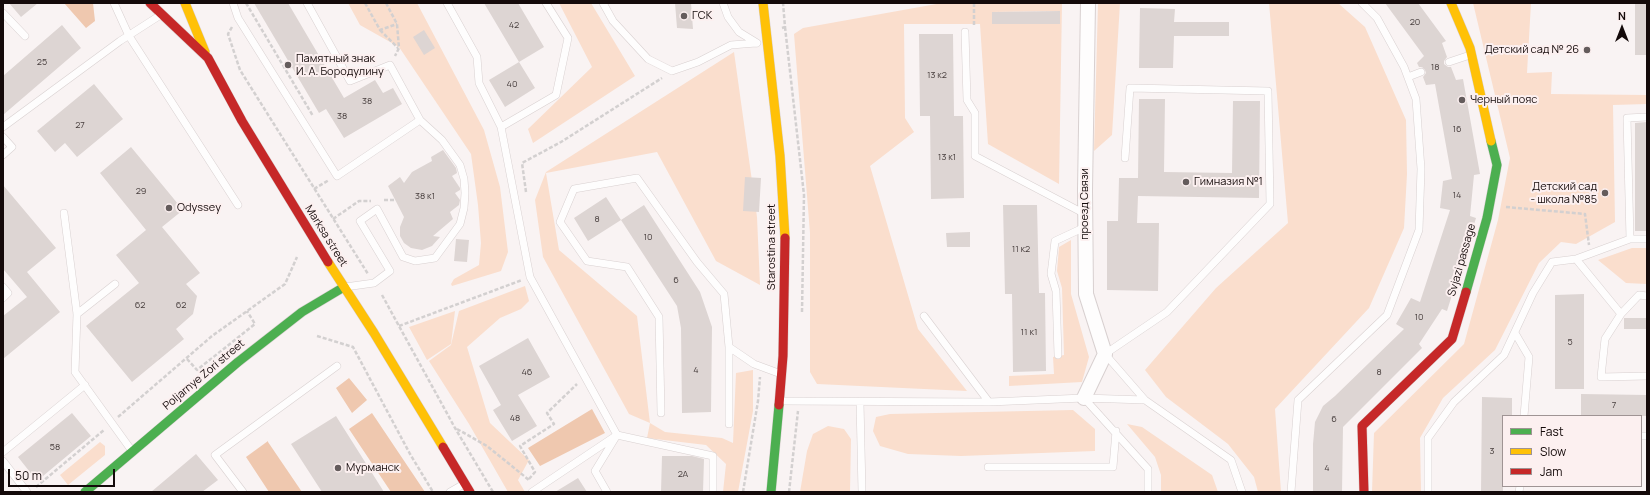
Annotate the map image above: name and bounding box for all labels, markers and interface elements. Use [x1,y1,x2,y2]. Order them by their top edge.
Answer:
north arrow [1602,8,1642,48]
text: N [1618,8,1626,23]
place label: ГСК [692,9,712,23]
marker: ГСК [679,11,689,21]
house number: 20 [1410,17,1420,27]
house number: 42 [509,20,519,30]
place label: Детский сад № 26 [1484,43,1579,57]
marker: Детский сад № 26 [1582,45,1592,55]
place label: Памятный знак И. А. Бородулину [296,52,384,78]
house number: 25 [37,57,47,67]
marker: Памятный знак И. А. Бородулину [283,60,293,70]
house number: 18 [1431,62,1439,72]
house number: 13 к2 [927,70,947,80]
house number: 40 [507,79,517,89]
place label: Черный пояс [1470,93,1537,107]
marker: Черный пояс [1457,95,1467,105]
house number: 38 [362,96,372,106]
house number: 38 [337,111,347,121]
house number: 27 [75,120,85,130]
house number: 16 [1452,124,1462,134]
house number: 13 к1 [938,152,956,162]
street label: проезд Связи [1078,168,1092,240]
place label: Гимназия №1 [1194,175,1263,189]
marker: Гимназия №1 [1181,177,1191,187]
place label: Детский сад - школа №85 [1530,180,1597,206]
house number: 29 [136,186,146,196]
marker: Детский сад - школа №85 [1600,188,1610,198]
house number: 14 [1453,190,1461,200]
house number: 38 к1 [415,191,435,201]
place label: Odyssey [177,201,221,215]
marker: Odyssey [164,203,174,213]
street label: Marksa street [302,203,350,269]
street label: Starostina street [765,204,779,290]
house number: 8 [594,214,600,224]
street label: Svjazi passage [1445,222,1479,298]
house number: 10 [644,232,652,242]
house number: 11 к2 [1012,244,1030,254]
house number: 6 [673,275,679,285]
house number: 62 [135,300,145,310]
house number: 62 [176,300,186,310]
house number: 10 [1415,312,1423,322]
house number: 11 к1 [1021,327,1037,337]
street label: Poljarnye Zori street [161,337,247,413]
house number: 5 [1567,337,1573,347]
house number: 4 [693,365,699,375]
house number: 46 [522,367,532,377]
house number: 8 [1376,367,1382,377]
house number: 7 [1612,400,1616,410]
house number: 48 [510,413,520,423]
house number: 6 [1331,414,1337,424]
legend [1502,415,1642,487]
text: Fast [1540,423,1564,440]
house number: 58 [50,442,60,452]
text: Slow [1540,443,1566,460]
house number: 3 [1490,446,1494,456]
scale bar [10,461,117,487]
place label: Мурманск [346,461,399,475]
marker: Мурманск [333,463,343,473]
house number: 4 [1324,463,1330,473]
text: Jam [1540,463,1562,480]
text: 50 m [15,467,42,484]
house number: 2А [678,469,688,479]

